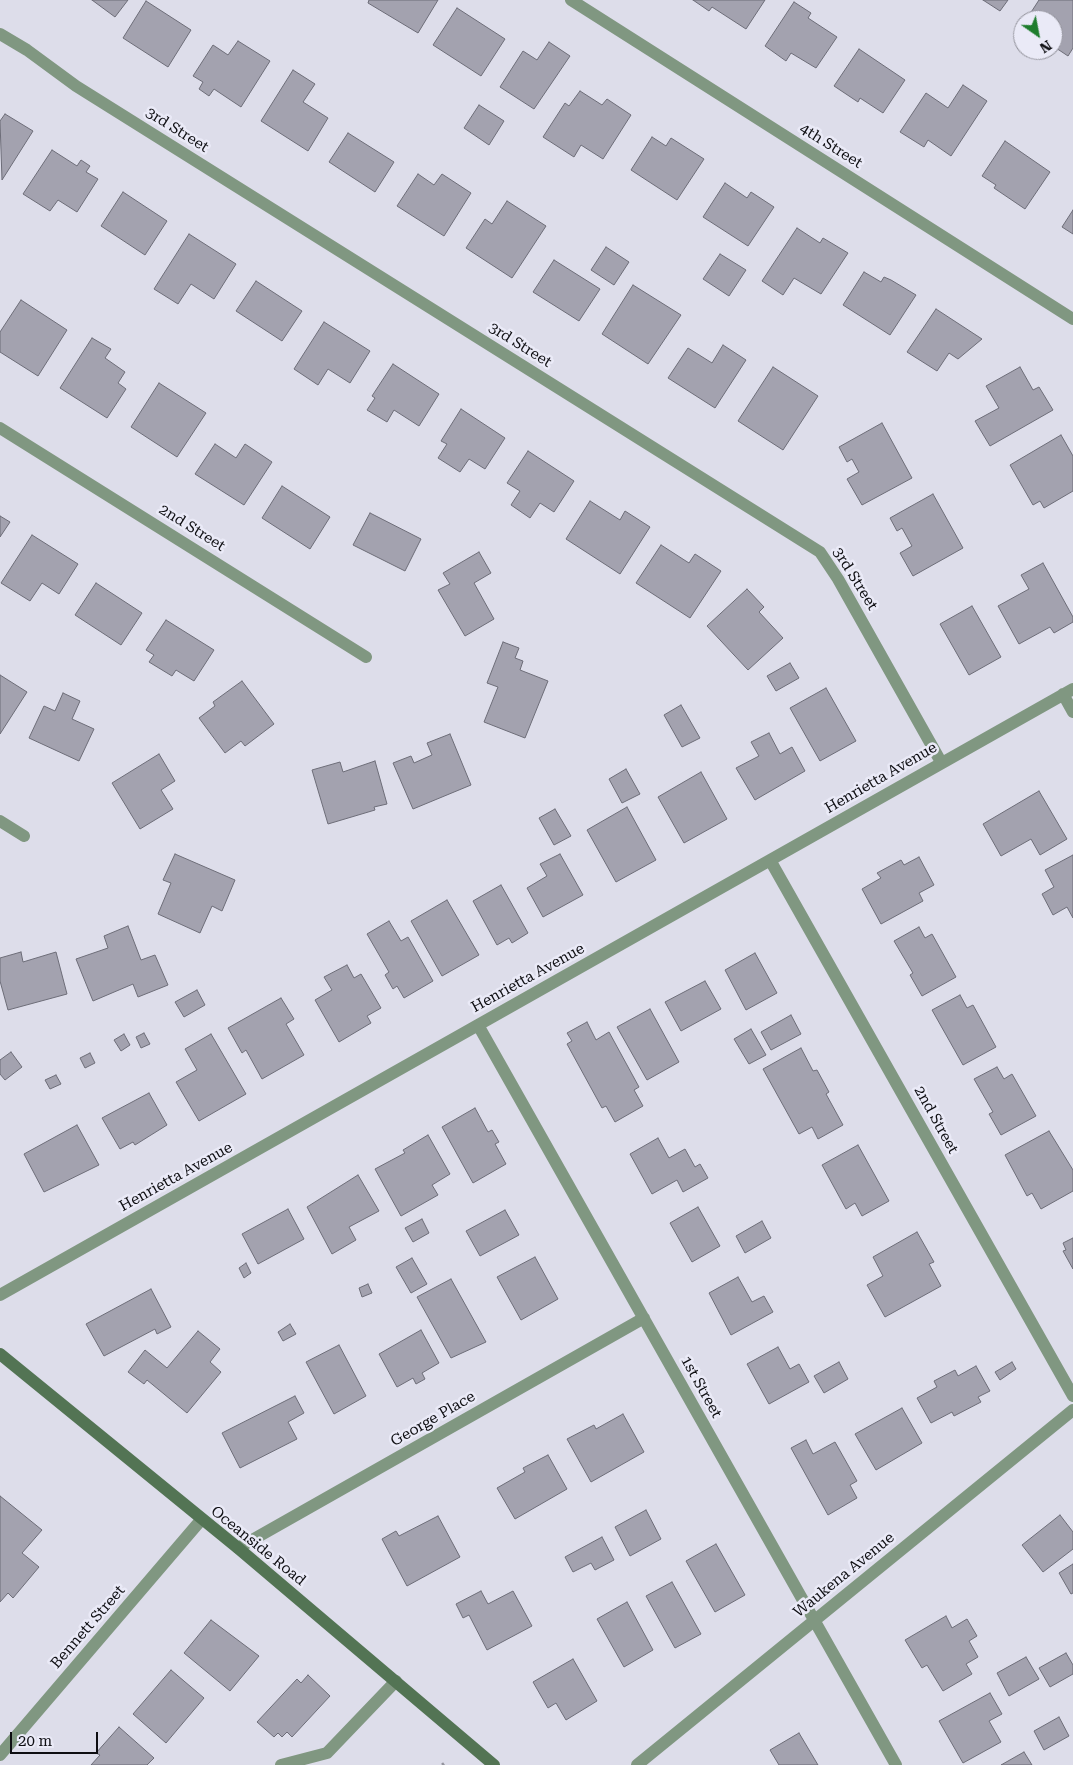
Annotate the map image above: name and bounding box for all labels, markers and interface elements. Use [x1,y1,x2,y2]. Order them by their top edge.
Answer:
north arrow [1013,10,1063,60]
text: N [1037,37,1055,56]
street label: 3rd Street [142,104,212,156]
street label: 4th Street [796,120,866,172]
street label: 3rd Street [485,319,555,371]
street label: 2nd Street [156,501,228,555]
street label: 3rd Street [829,544,881,614]
street label: Henrietta Avenue [822,739,940,817]
street label: Henrietta Avenue [468,939,588,1017]
street label: 2nd Street [910,1083,962,1157]
street label: Henrietta Avenue [116,1138,236,1216]
street label: 1st Street [677,1353,725,1421]
street label: George Place [388,1388,478,1450]
street label: Oceanside Road [207,1502,309,1590]
street label: Waukena Avenue [790,1529,898,1621]
street label: Bennett Street [47,1582,129,1672]
scale bar [12,1722,100,1754]
text: 20 m [18,1732,52,1750]

